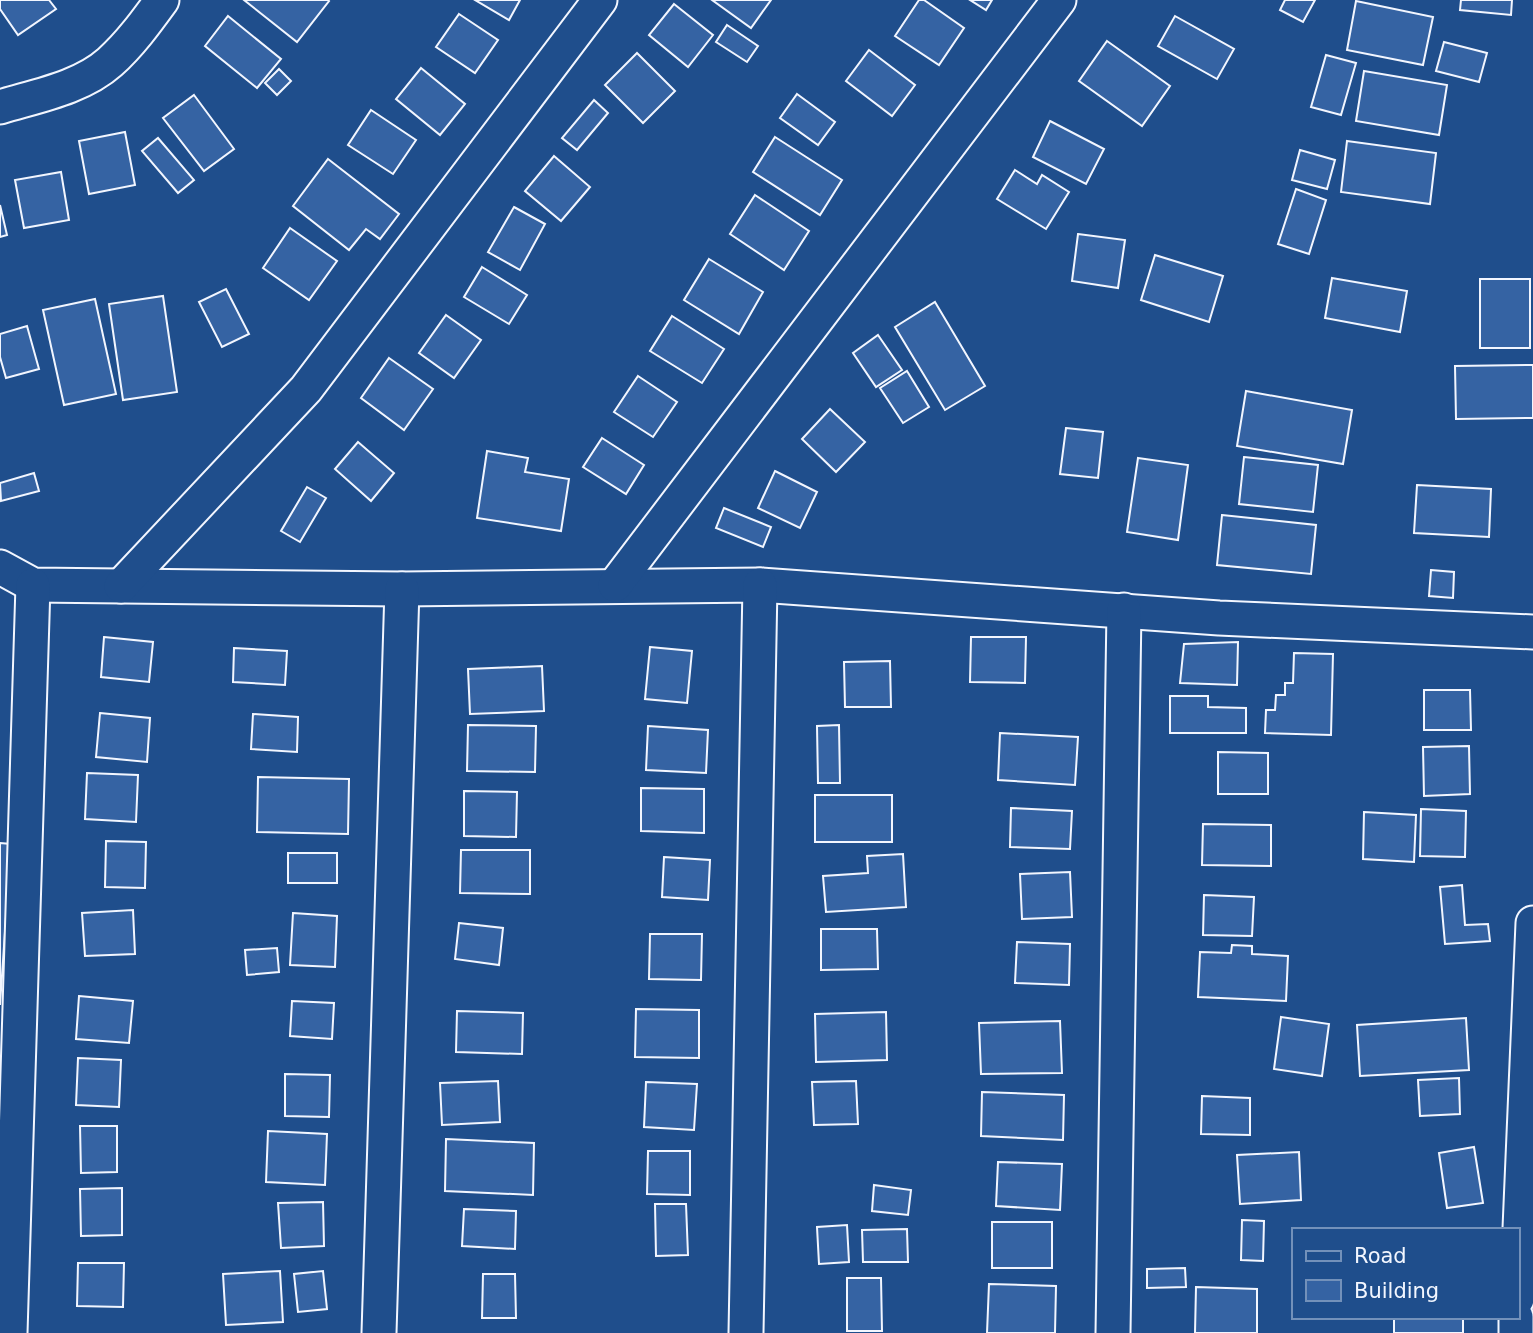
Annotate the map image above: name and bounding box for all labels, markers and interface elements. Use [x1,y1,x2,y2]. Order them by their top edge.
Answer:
legend [1292,1228,1519,1319]
text: Road [1354,1244,1407,1268]
text: Building [1354,1279,1439,1303]

